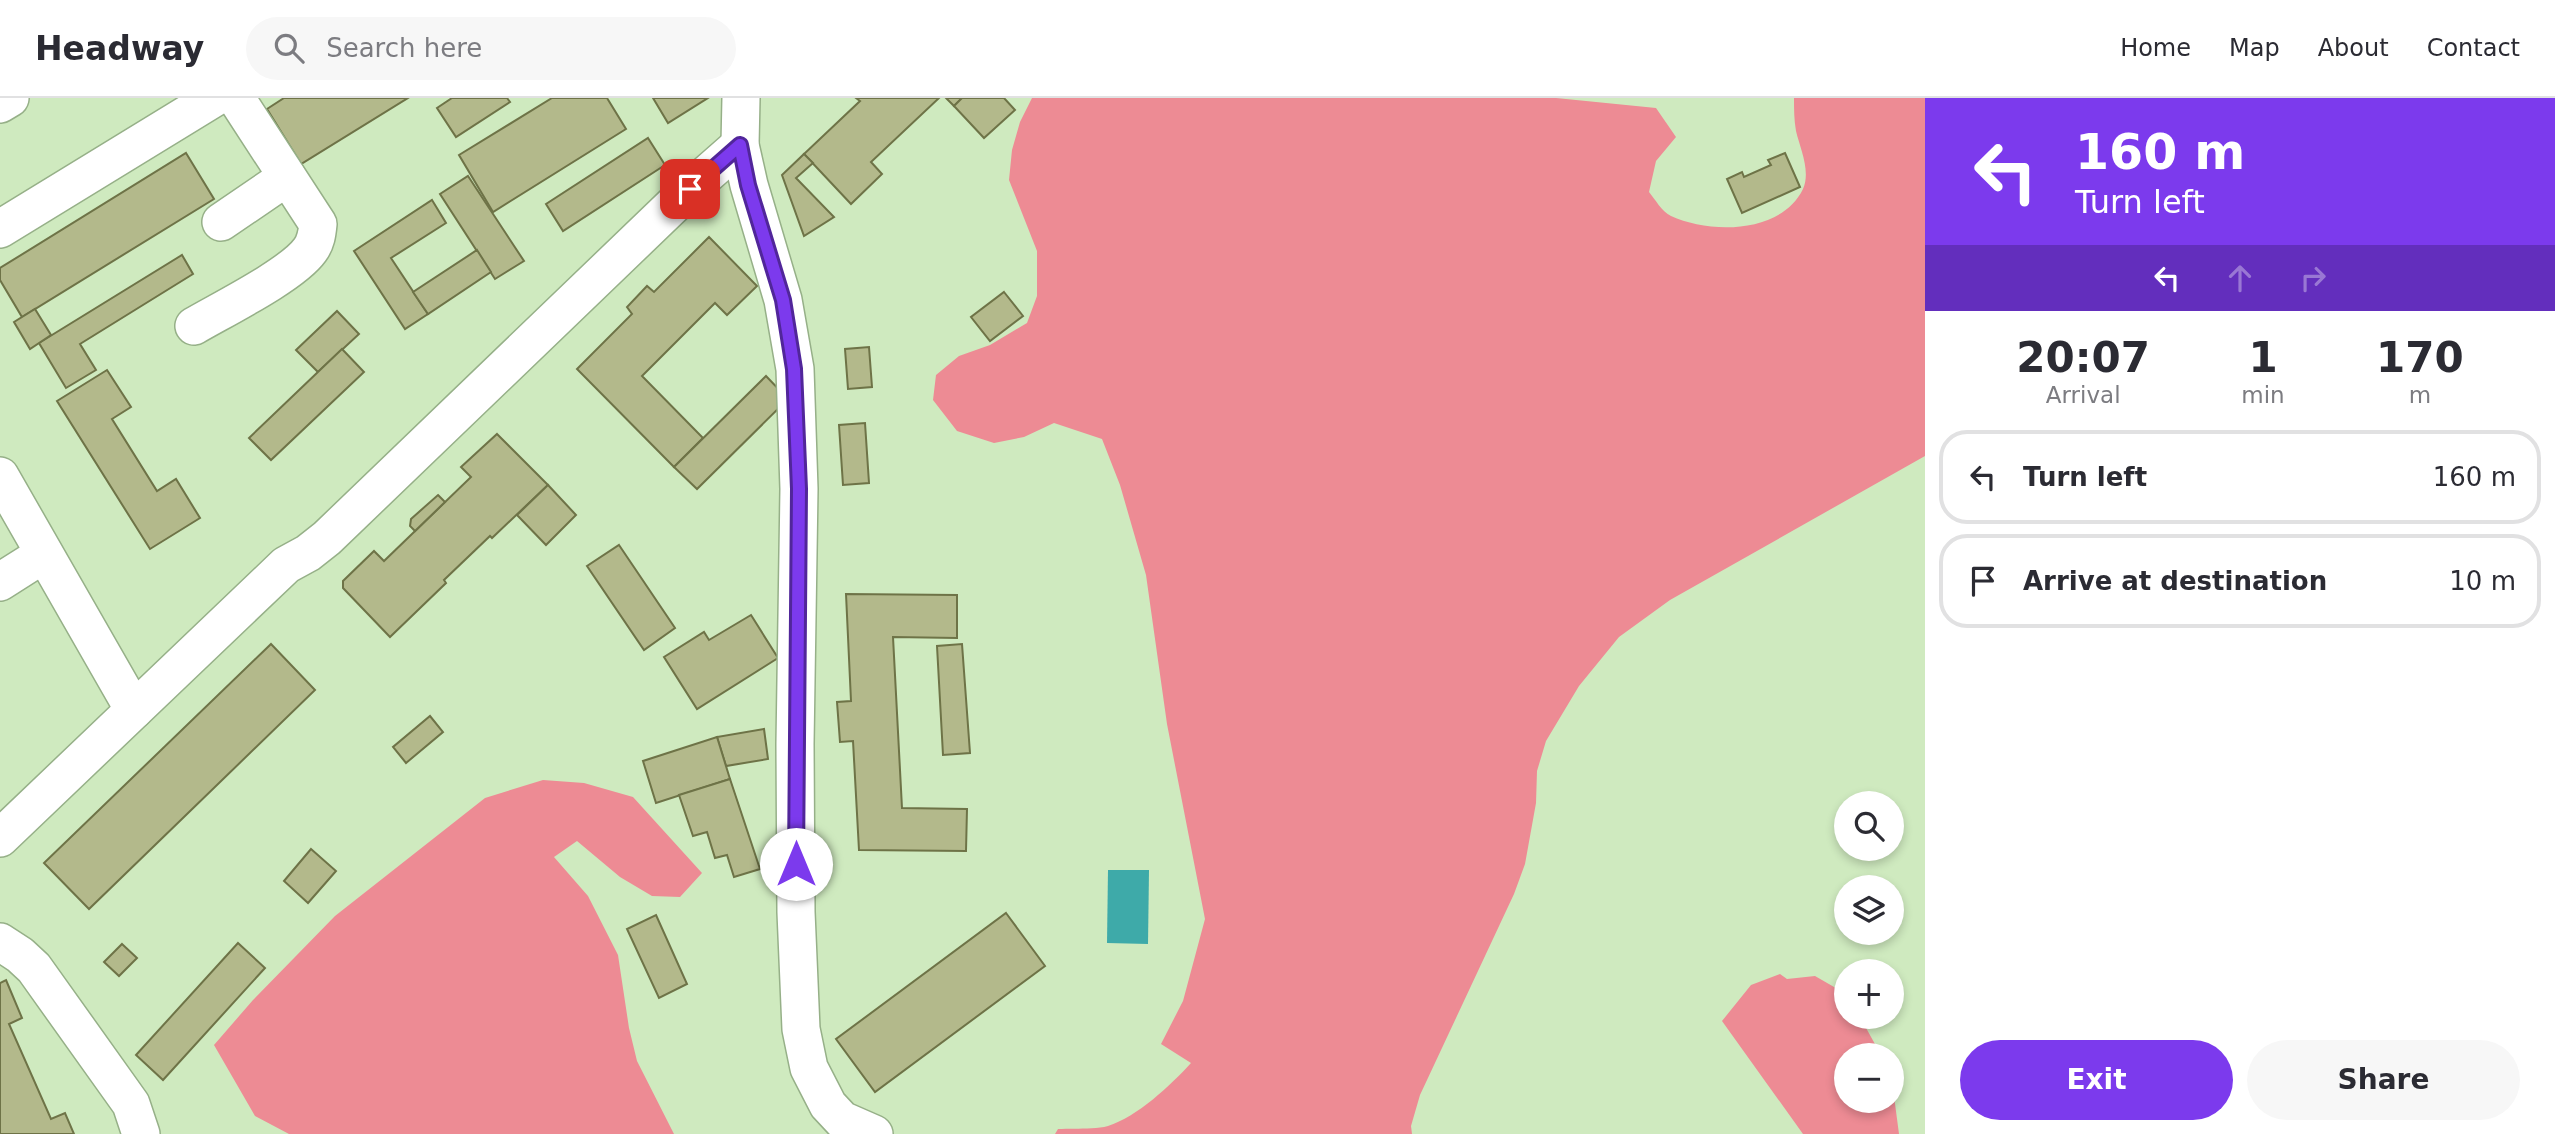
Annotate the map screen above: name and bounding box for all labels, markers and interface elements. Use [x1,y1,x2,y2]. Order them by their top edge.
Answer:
search box [246,17,736,80]
text: Headway [35,29,204,68]
icon: search [270,29,308,67]
text: Search here [326,33,482,63]
text: Home [2120,34,2191,62]
text: Map [2229,34,2280,62]
text: About [2318,34,2389,62]
text: Contact [2427,34,2520,62]
text: 160 m [2075,124,2245,181]
icon: left [1960,126,2051,217]
pin [660,159,720,219]
icon: arrive [671,170,709,208]
text: Turn left [2075,183,2205,221]
icon: left [2148,259,2186,297]
icon: ahead [2221,259,2259,297]
icon: right [2294,259,2332,297]
text: 20:07 [2016,333,2150,382]
text: 1 [2248,333,2278,382]
text: 170 [2376,333,2464,382]
text: Arrival [2046,382,2121,408]
text: min [2241,382,2285,408]
text: m [2409,382,2431,408]
icon: left [1964,458,2002,496]
text: Turn left [2023,462,2147,492]
text: 160 m [2433,462,2516,492]
icon: arrive [1964,562,2002,600]
text: Arrive at destination [2023,566,2327,596]
text: 10 m [2449,566,2516,596]
map controls [1834,791,1904,1113]
button: search [1834,791,1904,861]
position arrow [759,827,833,901]
button: layers [1834,875,1904,945]
button: + [1834,959,1904,1029]
button: Exit [1960,1040,2233,1120]
button: Share [2247,1040,2520,1120]
button: − [1834,1043,1904,1113]

